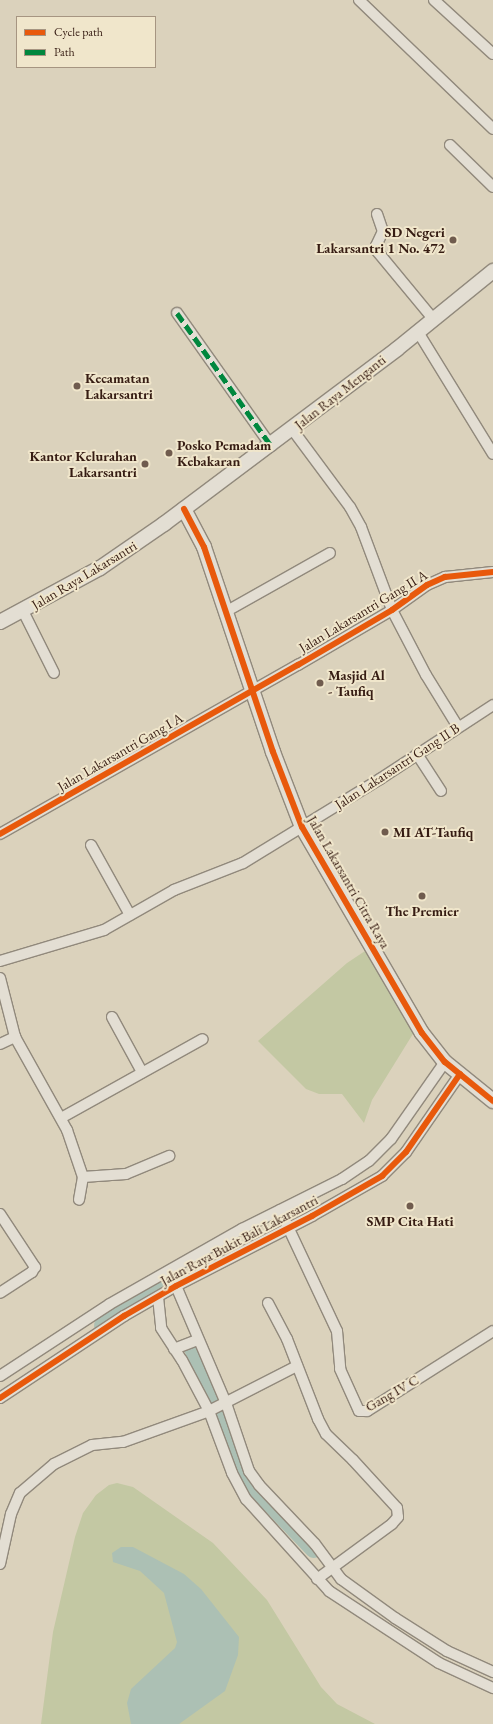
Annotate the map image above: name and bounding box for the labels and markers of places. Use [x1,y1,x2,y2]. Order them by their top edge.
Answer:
place label: SD Negeri Lakarsantri 1 No. 472 [316,224,445,256]
marker: SD Negeri Lakarsantri 1 No. 472 [448,235,458,245]
place label: Kecamatan Lakarsantri [85,370,153,402]
marker: Kecamatan Lakarsantri [72,381,82,391]
place label: Posko Pemadam Kebakaran [177,437,271,470]
place label: Kantor Kelurahan Lakarsantri [29,448,137,480]
marker: Posko Pemadam Kebakaran [164,448,174,458]
marker: Kantor Kelurahan Lakarsantri [140,459,150,469]
place label: Masjid Al - Taufiq [328,667,385,700]
marker: Masjid Al - Taufiq [315,678,325,688]
place label: MI AT-Taufiq [393,824,473,840]
marker: MI AT-Taufiq [380,827,390,837]
marker: The Premier [417,891,427,901]
place label: The Premier [385,903,459,919]
marker: SMP Cita Hati [405,1201,415,1211]
place label: SMP Cita Hati [366,1213,454,1229]

